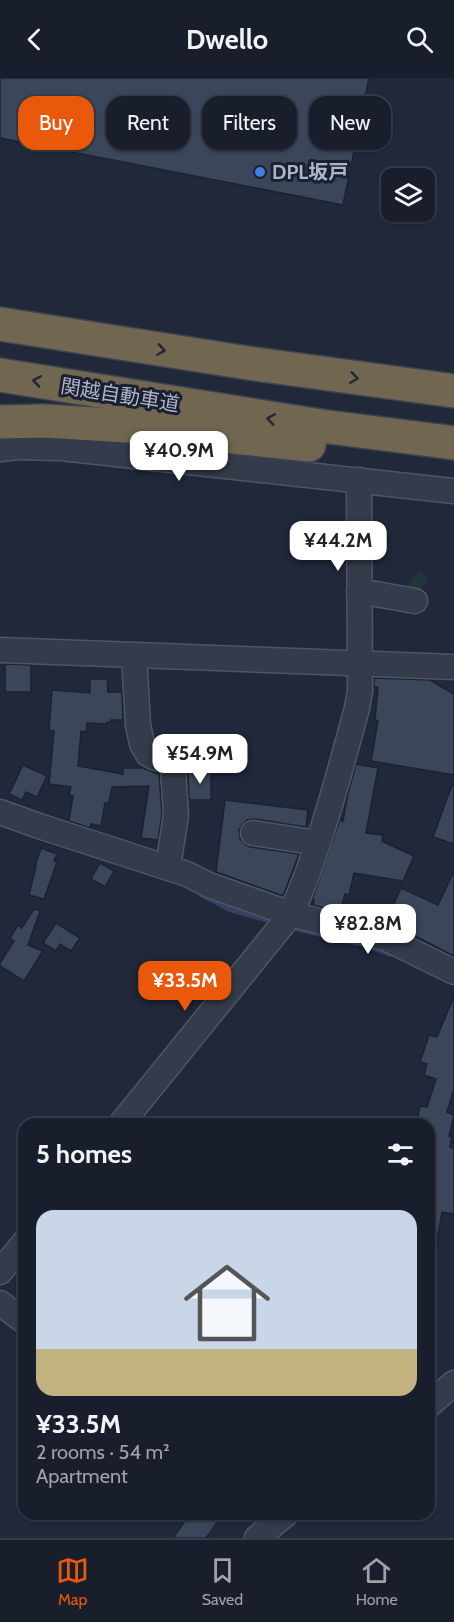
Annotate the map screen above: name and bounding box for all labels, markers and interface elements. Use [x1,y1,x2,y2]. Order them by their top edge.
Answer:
icon: back [18,23,51,56]
text: Dwello [186,23,268,56]
icon: search [403,23,436,56]
chip: Buy [18,96,94,150]
chip: Rent [106,96,190,150]
chip: Filters [202,96,297,150]
chip: New [309,96,391,150]
place label: DPL坂戸 [272,160,348,184]
marker: DPL坂戸 [253,165,267,179]
map controls [381,168,435,222]
button: layers [381,168,435,222]
one-way arrow [157,344,166,356]
one-way arrow [350,372,359,384]
street label: 関越自動車道 [59,374,181,416]
one-way arrow [32,376,42,388]
one-way arrow [266,413,276,425]
pin: ¥40.9M [130,431,228,482]
text: ¥40.9M [144,438,214,462]
pin: ¥44.2M [289,521,387,572]
text: ¥44.2M [304,528,372,552]
pin: ¥54.9M [151,734,249,785]
text: ¥54.9M [166,741,234,765]
pin: ¥82.8M [319,904,417,955]
text: ¥82.8M [334,911,402,935]
pin: ¥33.5M [136,961,234,1012]
text: ¥33.5M [152,968,218,992]
text: 5 homes [36,1138,132,1170]
icon: filters [384,1138,417,1171]
icon: home [173,1249,281,1357]
text: ¥33.5M [36,1408,121,1440]
text: 2 rooms · 54 m² [36,1440,170,1464]
text: Apartment [36,1464,128,1488]
tab: Map [56,1554,89,1609]
tab: Saved [202,1554,243,1609]
tab: Home [356,1554,398,1609]

